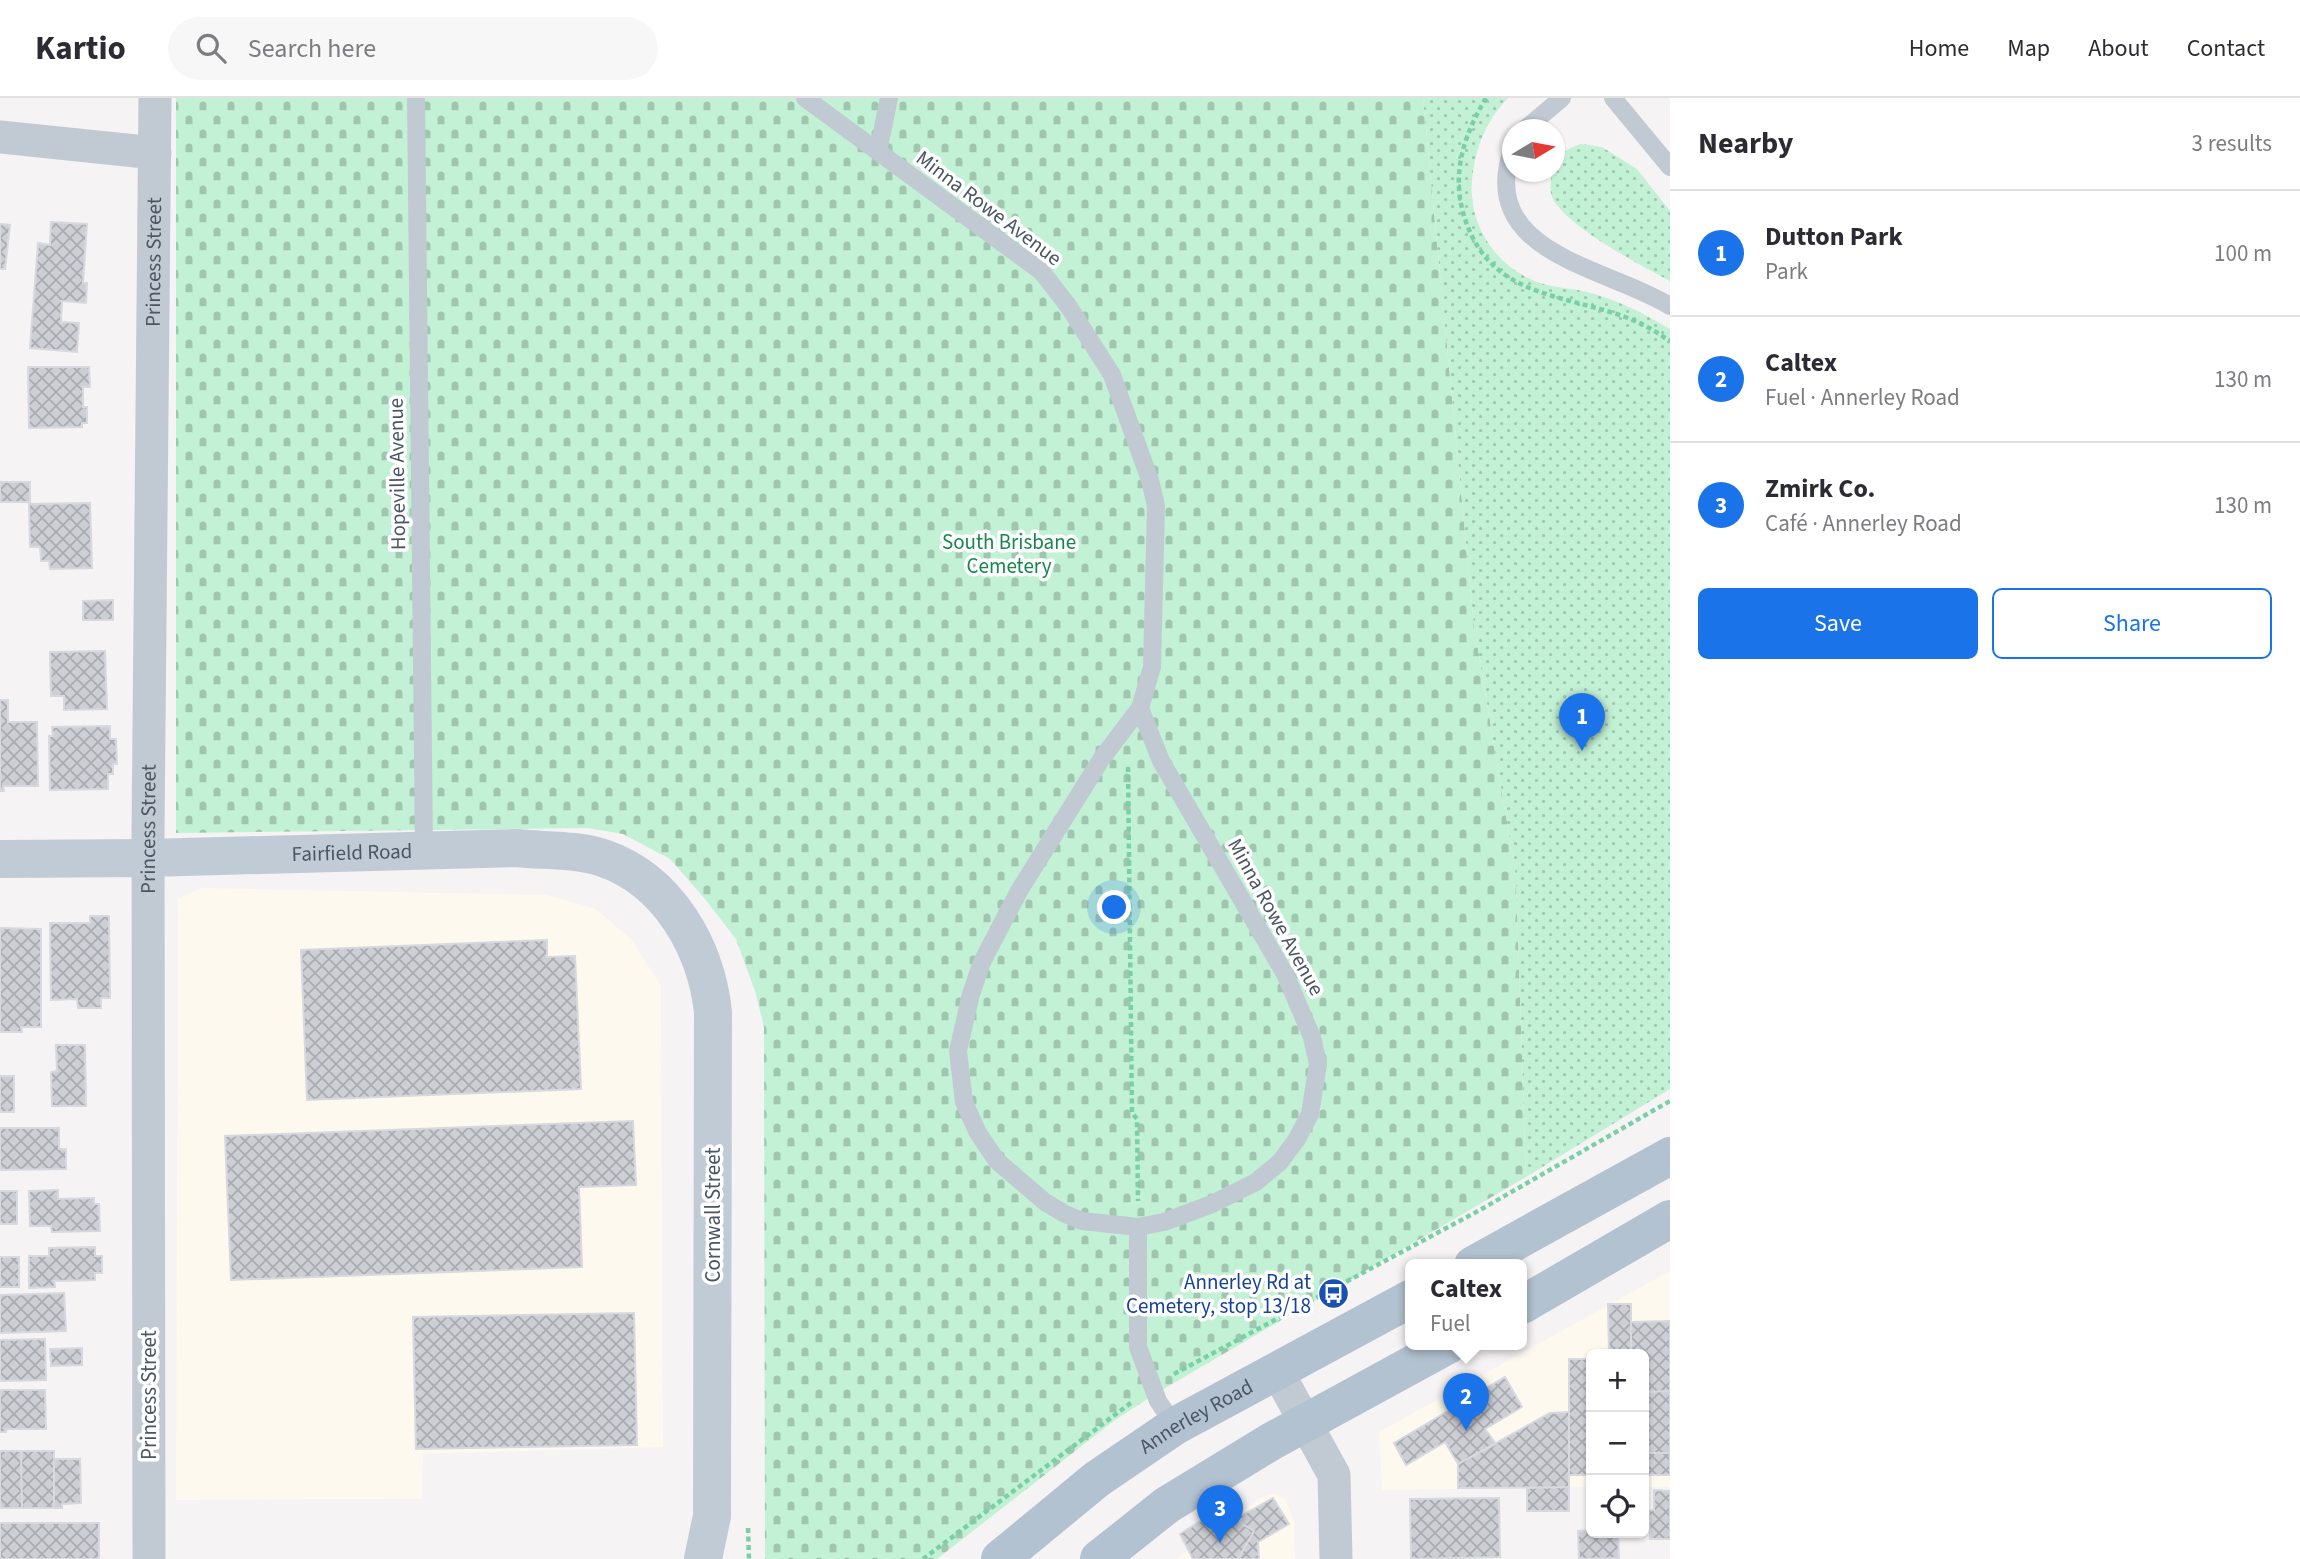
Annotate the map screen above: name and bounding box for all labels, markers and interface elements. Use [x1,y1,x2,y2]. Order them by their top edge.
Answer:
search box [168,17,658,80]
text: Kartio [35,25,126,72]
icon: search [192,29,230,67]
text: Search here [248,30,376,67]
text: Home [1909,31,1969,66]
text: Map [2007,31,2050,66]
text: About [2088,31,2149,66]
text: Contact [2187,31,2265,66]
north arrow [1502,119,1565,182]
text: Nearby [1698,122,1793,165]
text: 3 results [2192,127,2272,160]
street label: Minna Rowe Avenue [910,143,1068,273]
street label: Princess Street [138,197,169,327]
text: Dutton Park [1765,218,1903,255]
text: 1 [1715,237,1727,270]
text: 100 m [2214,237,2272,270]
text: Park [1765,255,1808,288]
text: Caltex [1765,344,1837,381]
text: 2 [1715,363,1727,396]
text: 130 m [2214,363,2272,396]
text: Fuel · Annerley Road [1765,381,1960,414]
street label: Hopeville Avenue [381,398,413,550]
text: Zmirk Co. [1765,470,1875,507]
text: 3 [1715,489,1727,522]
text: 130 m [2214,489,2272,522]
text: Café · Annerley Road [1765,507,1962,540]
park label: South Brisbane Cemetery [942,527,1076,581]
button: Save [1698,588,1978,659]
button: Share [1992,588,2272,659]
pin: 1 [1559,693,1605,751]
street label: Princess Street [133,764,164,894]
street label: Minna Rowe Avenue [1220,833,1332,1001]
street label: Fairfield Road [291,836,413,869]
your location [1097,890,1131,924]
street label: Cornwall Street [698,1147,728,1283]
popup [1405,1259,1527,1350]
place label: Annerley Rd at Cemetery, stop 13/18 [1126,1267,1311,1321]
text: Caltex [1430,1270,1502,1307]
bus stop icon: Annerley Rd at Cemetery, stop 13/18 [1317,1277,1351,1311]
text: Fuel [1430,1307,1471,1340]
street label: Princess Street [134,1330,164,1460]
map controls [1586,1349,1649,1538]
button: + [1586,1349,1649,1412]
street label: Annerley Road [1133,1372,1258,1461]
pin: 2 [1443,1373,1489,1431]
button: − [1586,1412,1649,1475]
button: locate [1586,1475,1649,1538]
pin: 3 [1197,1485,1243,1543]

